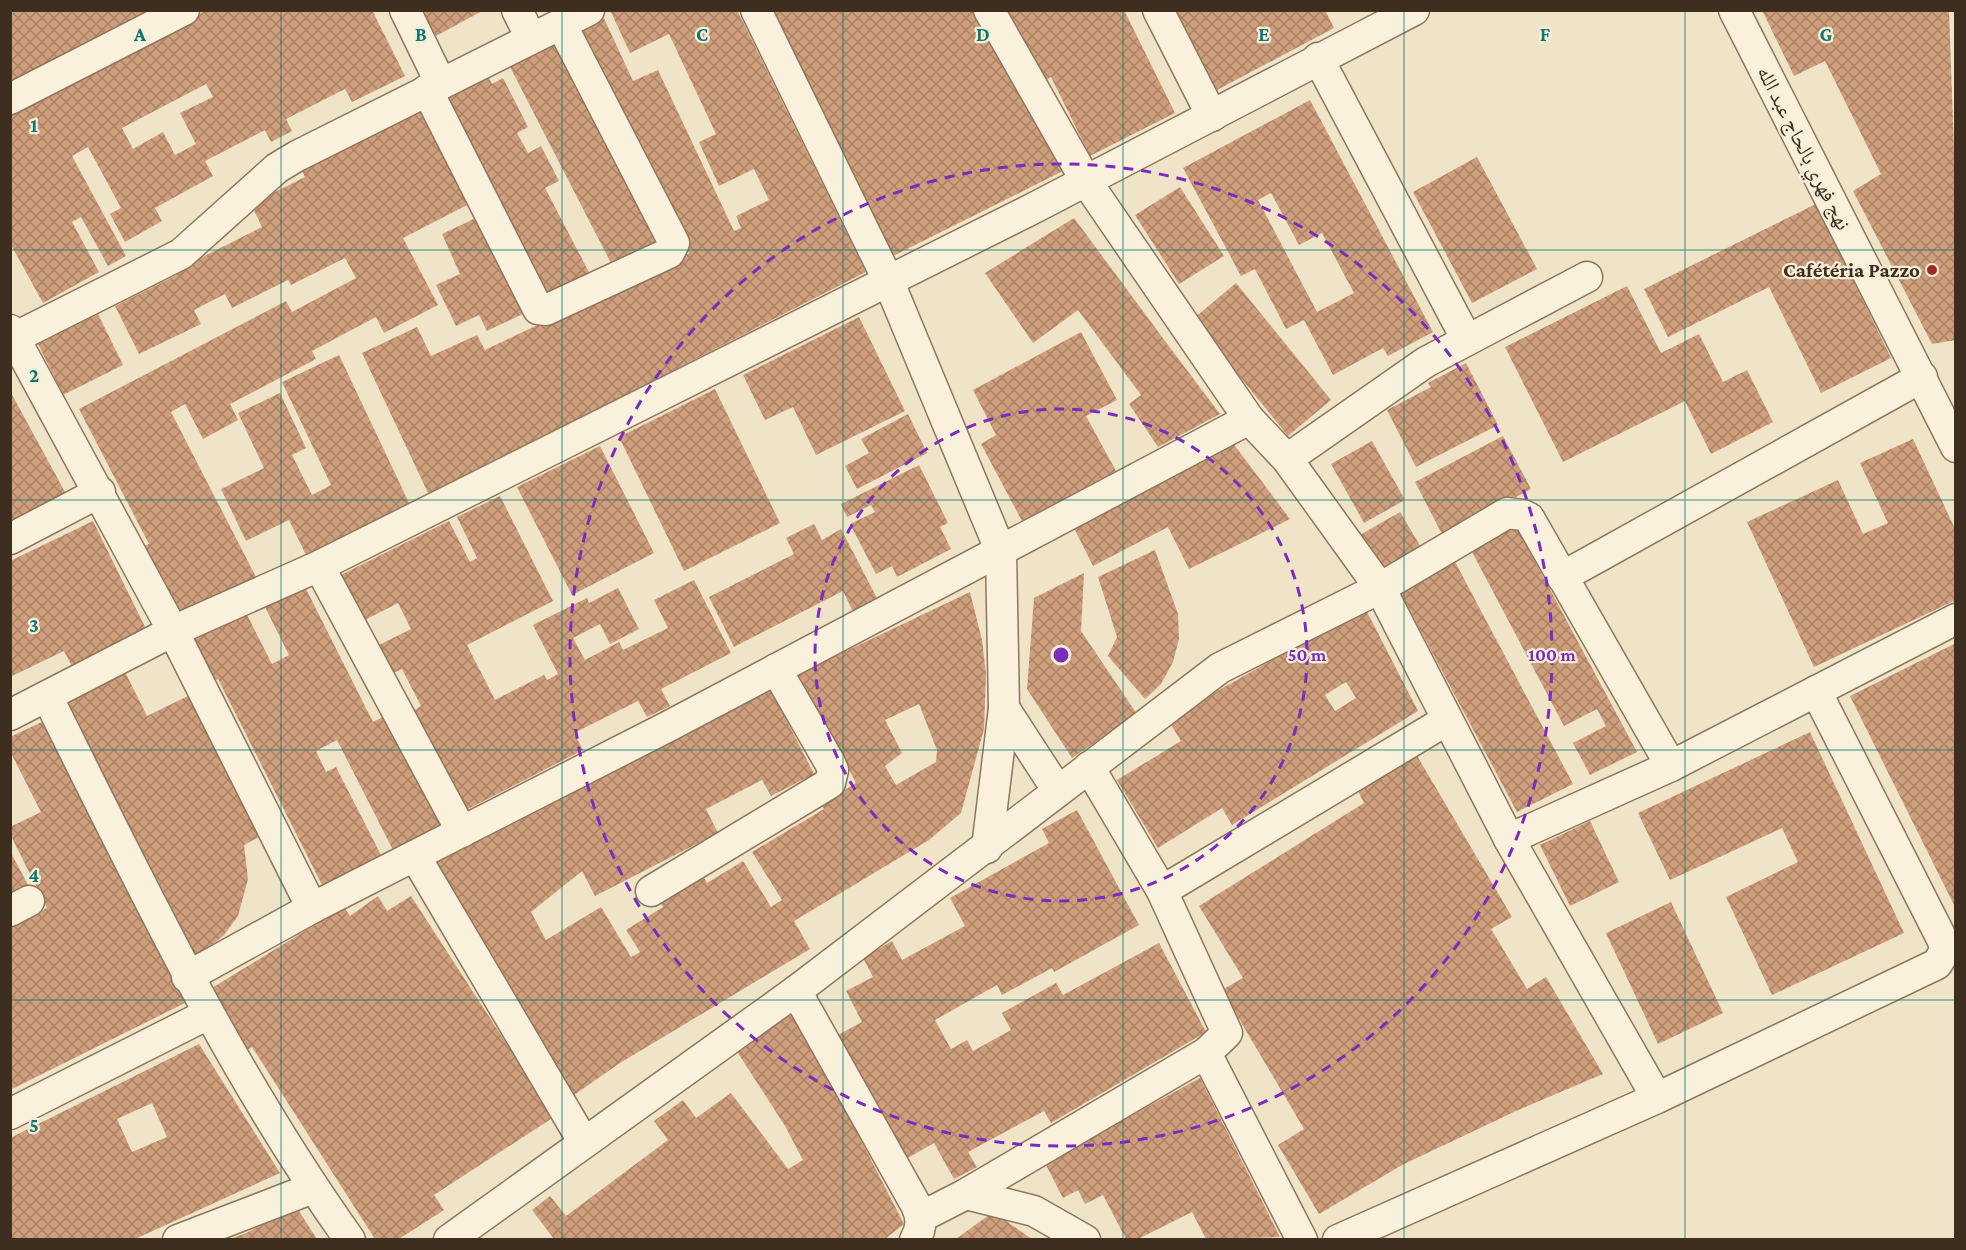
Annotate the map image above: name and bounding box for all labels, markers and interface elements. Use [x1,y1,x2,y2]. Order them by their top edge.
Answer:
text: A [133,23,147,45]
text: B [415,23,427,45]
text: C [696,23,708,45]
text: D [976,23,990,45]
text: E [1258,23,1270,45]
text: F [1540,23,1551,45]
text: G [1820,23,1833,45]
street label: نهج فهري بالحاج عبد الله [1748,62,1856,236]
text: 1 [30,114,38,136]
place label: Cafétéria Pazzo [1783,258,1920,282]
marker: Cafétéria Pazzo [1925,263,1939,277]
text: 2 [29,364,39,386]
text: 3 [29,614,39,636]
centre of rings [1051,645,1071,665]
text: 50 m [1288,645,1327,665]
text: 100 m [1528,645,1576,665]
text: 4 [29,864,40,886]
text: 5 [29,1114,39,1136]

